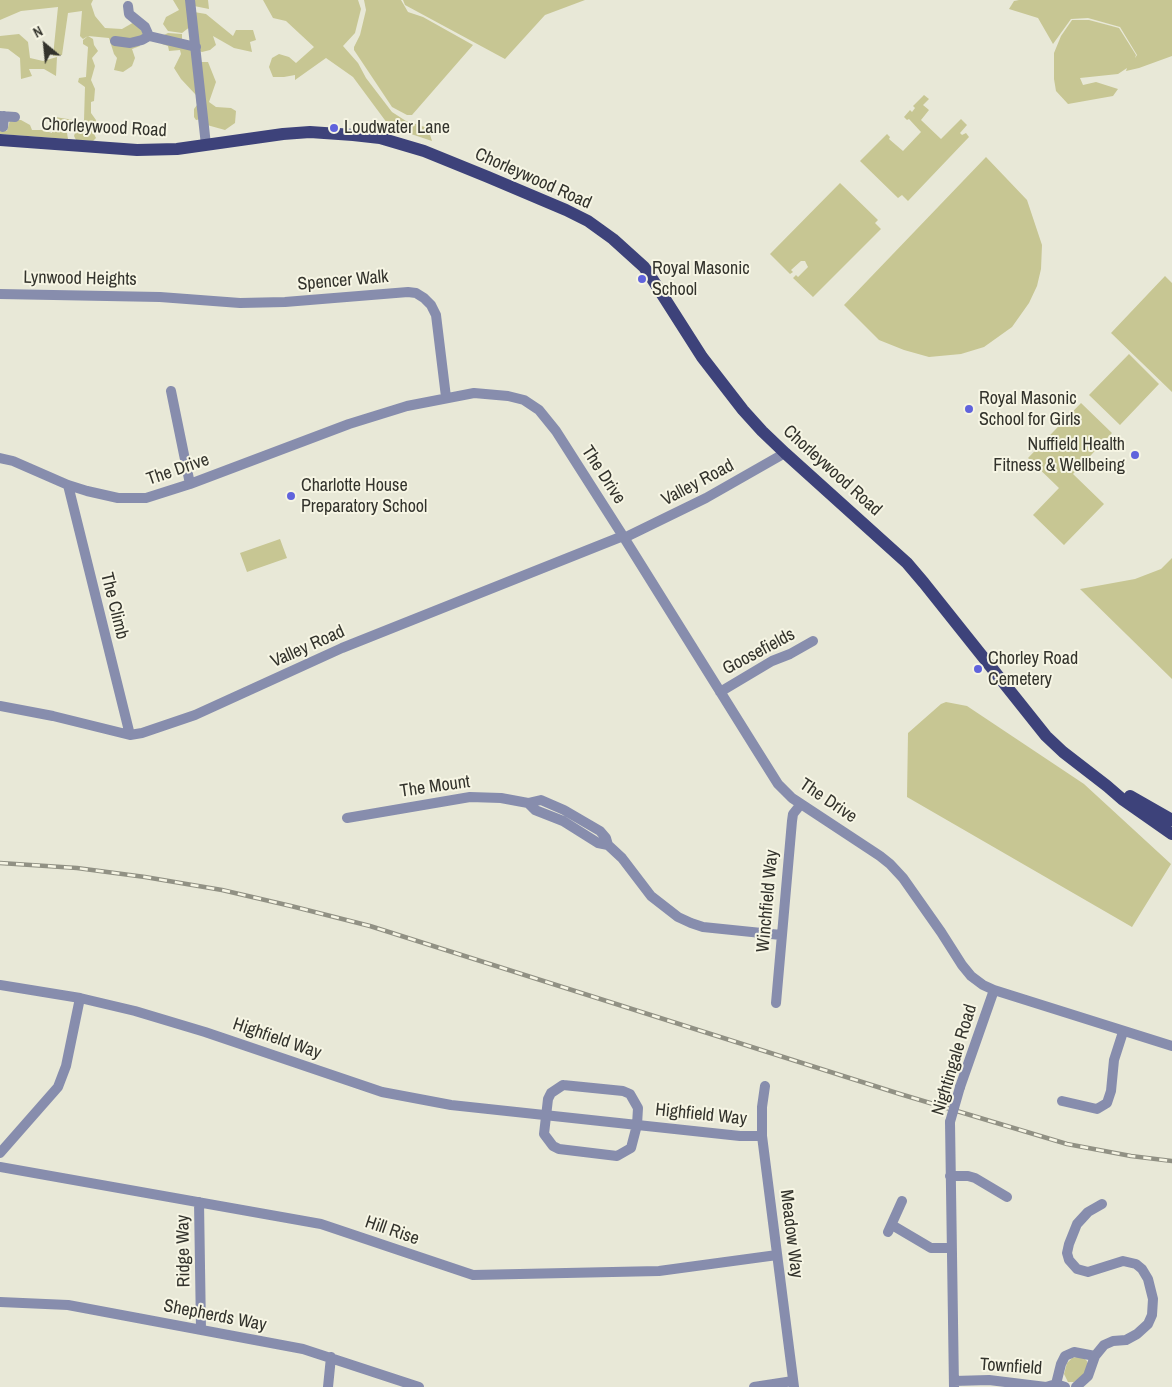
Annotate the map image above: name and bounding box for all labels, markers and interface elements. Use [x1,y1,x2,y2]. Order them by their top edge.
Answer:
north arrow [20,20,70,70]
text: N [30,22,46,42]
street label: Chorleywood Road [41,114,167,142]
place label: Loudwater Lane [344,117,450,139]
marker: Loudwater Lane [328,122,340,134]
street label: Chorleywood Road [471,144,595,214]
place label: Royal Masonic School [652,258,750,300]
street label: Spencer Walk [297,266,389,296]
street label: Lynwood Heights [23,267,137,291]
marker: Royal Masonic School [636,273,648,285]
place label: Royal Masonic School for Girls [979,388,1081,430]
marker: Royal Masonic School for Girls [963,403,975,415]
street label: Chorleywood Road [778,421,886,521]
place label: Nuffield Health Fitness & Wellbeing [993,434,1125,476]
street label: The Drive [576,442,630,508]
street label: The Drive [144,449,212,491]
marker: Nuffield Health Fitness & Wellbeing [1129,449,1141,461]
street label: Valley Road [658,455,738,511]
place label: Charlotte House Preparatory School [301,475,427,518]
marker: Charlotte House Preparatory School [285,490,297,502]
street label: The Climb [95,570,133,642]
street label: Valley Road [268,621,348,673]
street label: Goosefields [719,624,799,680]
place label: Chorley Road Cemetery [988,648,1078,691]
marker: Chorley Road Cemetery [972,663,984,675]
street label: The Mount [399,771,471,803]
street label: The Drive [795,774,861,828]
street label: Winchfield Way [753,849,783,953]
street label: Nightingale Road [928,1002,982,1118]
street label: Highfield Way [230,1014,324,1064]
street label: Highfield Way [654,1099,748,1131]
street label: Meadow Way [775,1189,807,1279]
street label: Hill Rise [362,1212,422,1250]
street label: Ridge Way [173,1215,195,1287]
street label: Shepherds Way [162,1295,268,1337]
street label: Townfield [979,1354,1043,1380]

